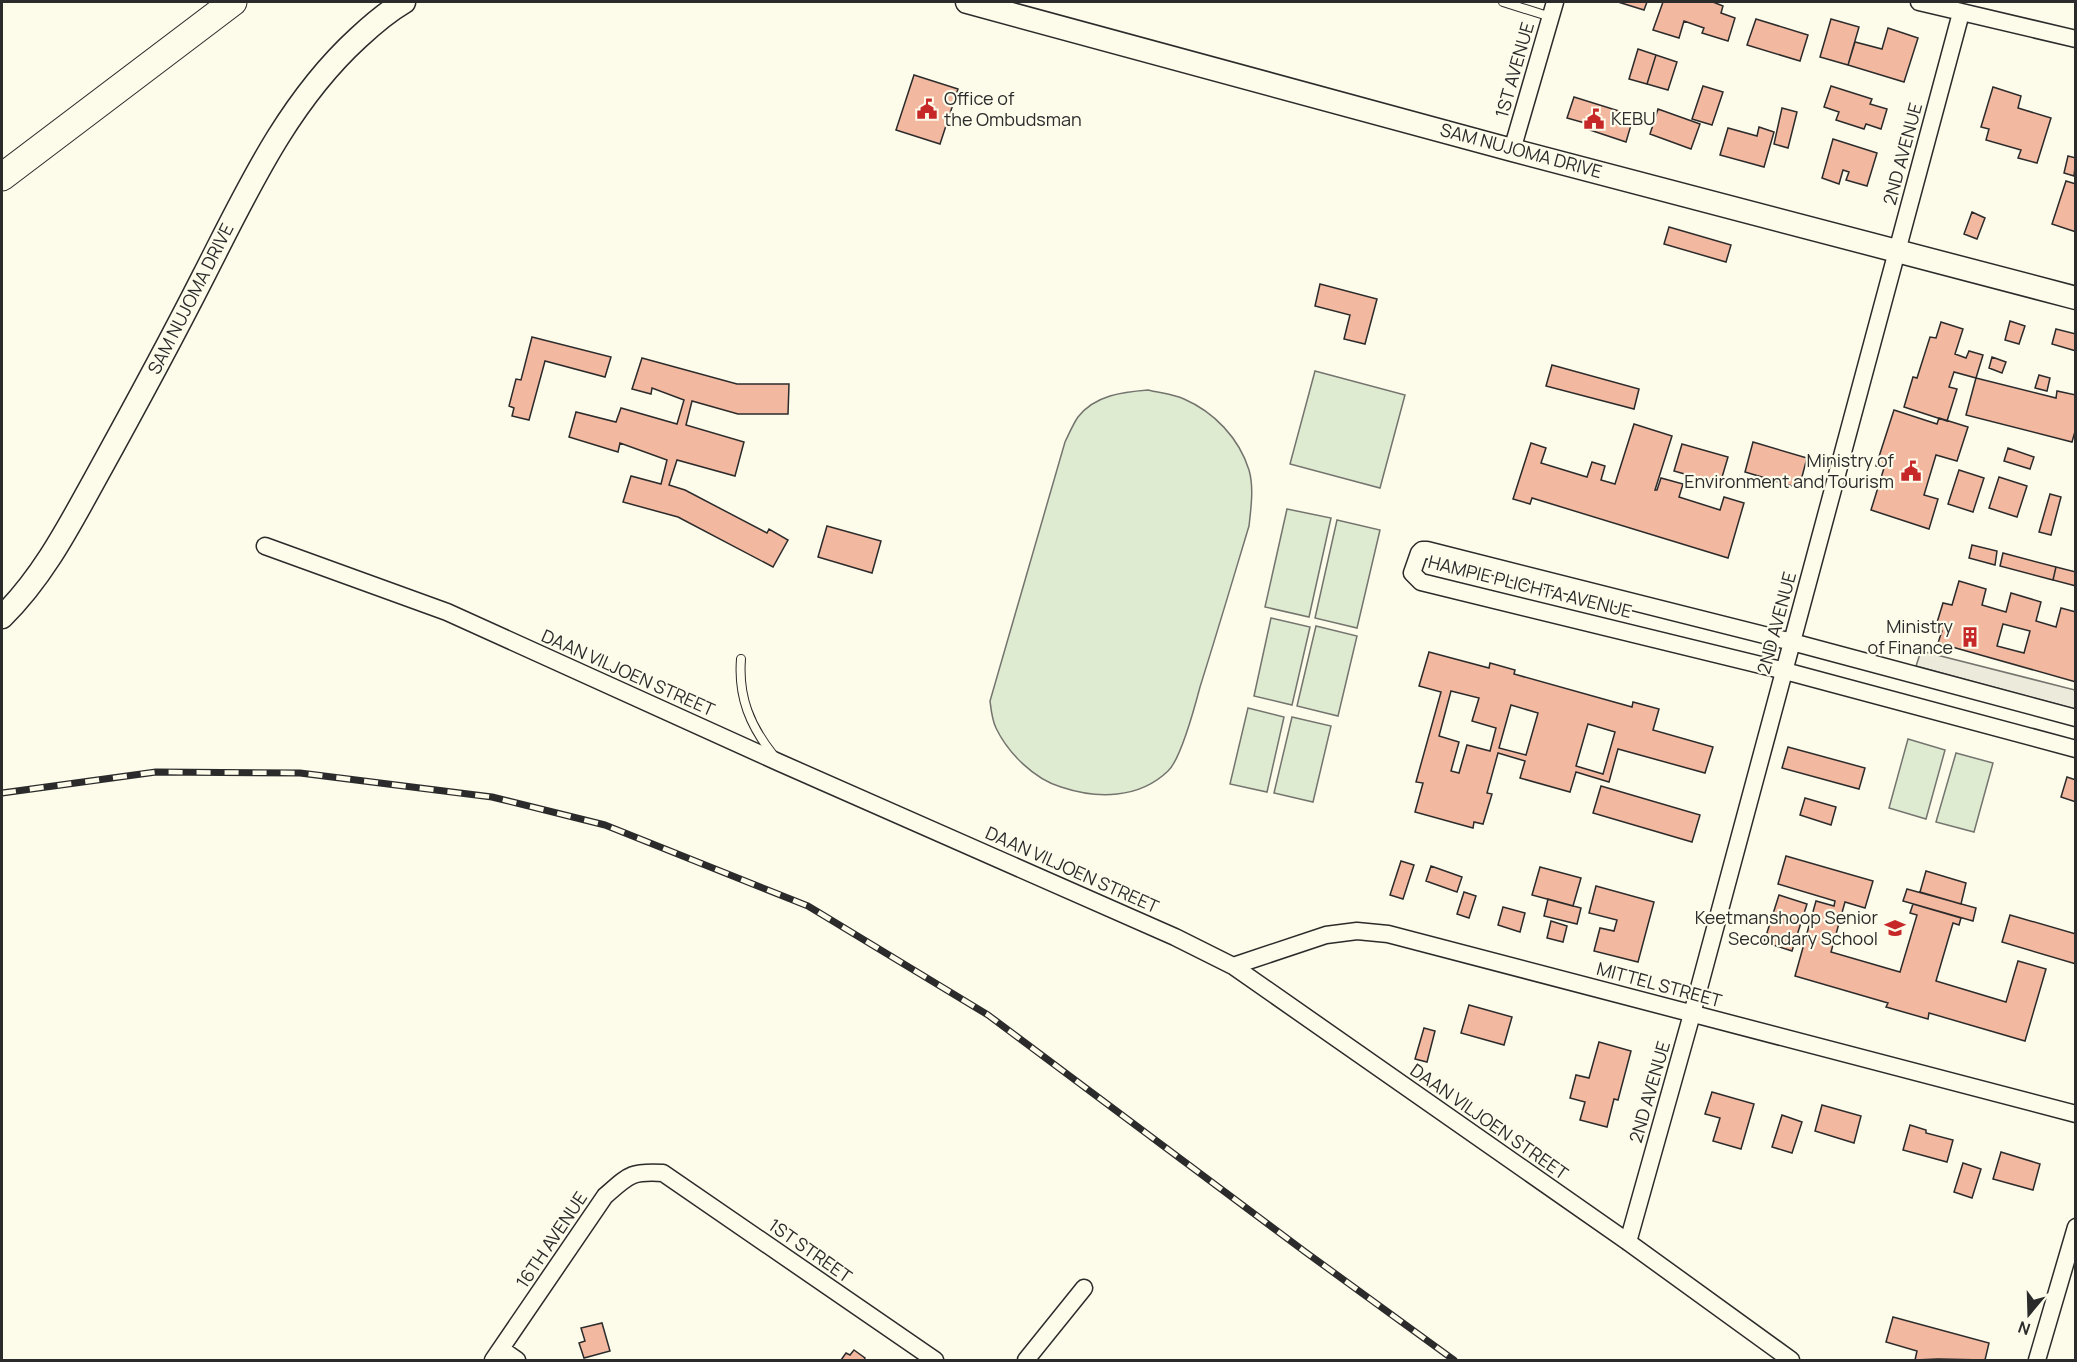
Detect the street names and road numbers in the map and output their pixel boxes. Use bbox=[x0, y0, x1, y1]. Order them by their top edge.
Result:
street label: 1ST AVENUE bbox=[1489, 19, 1539, 120]
street label: 2ND AVENUE bbox=[1877, 100, 1927, 207]
street label: SAM NUJOMA DRIVE bbox=[1438, 117, 1605, 183]
street label: SAM NUJOMA DRIVE bbox=[142, 219, 239, 378]
street label: HAMPIE PLICHTA AVENUE bbox=[1426, 549, 1635, 623]
street label: 2ND AVENUE bbox=[1751, 569, 1801, 676]
street label: DAAN VILJOEN STREET bbox=[538, 623, 719, 721]
street label: DAAN VILJOEN STREET bbox=[982, 820, 1163, 918]
street label: MITTEL STREET bbox=[1594, 956, 1725, 1012]
street label: 2ND AVENUE bbox=[1623, 1038, 1675, 1145]
street label: DAAN VILJOEN STREET bbox=[1406, 1058, 1573, 1185]
street label: 16TH AVENUE bbox=[510, 1187, 592, 1292]
street label: 1ST STREET bbox=[764, 1213, 857, 1288]

